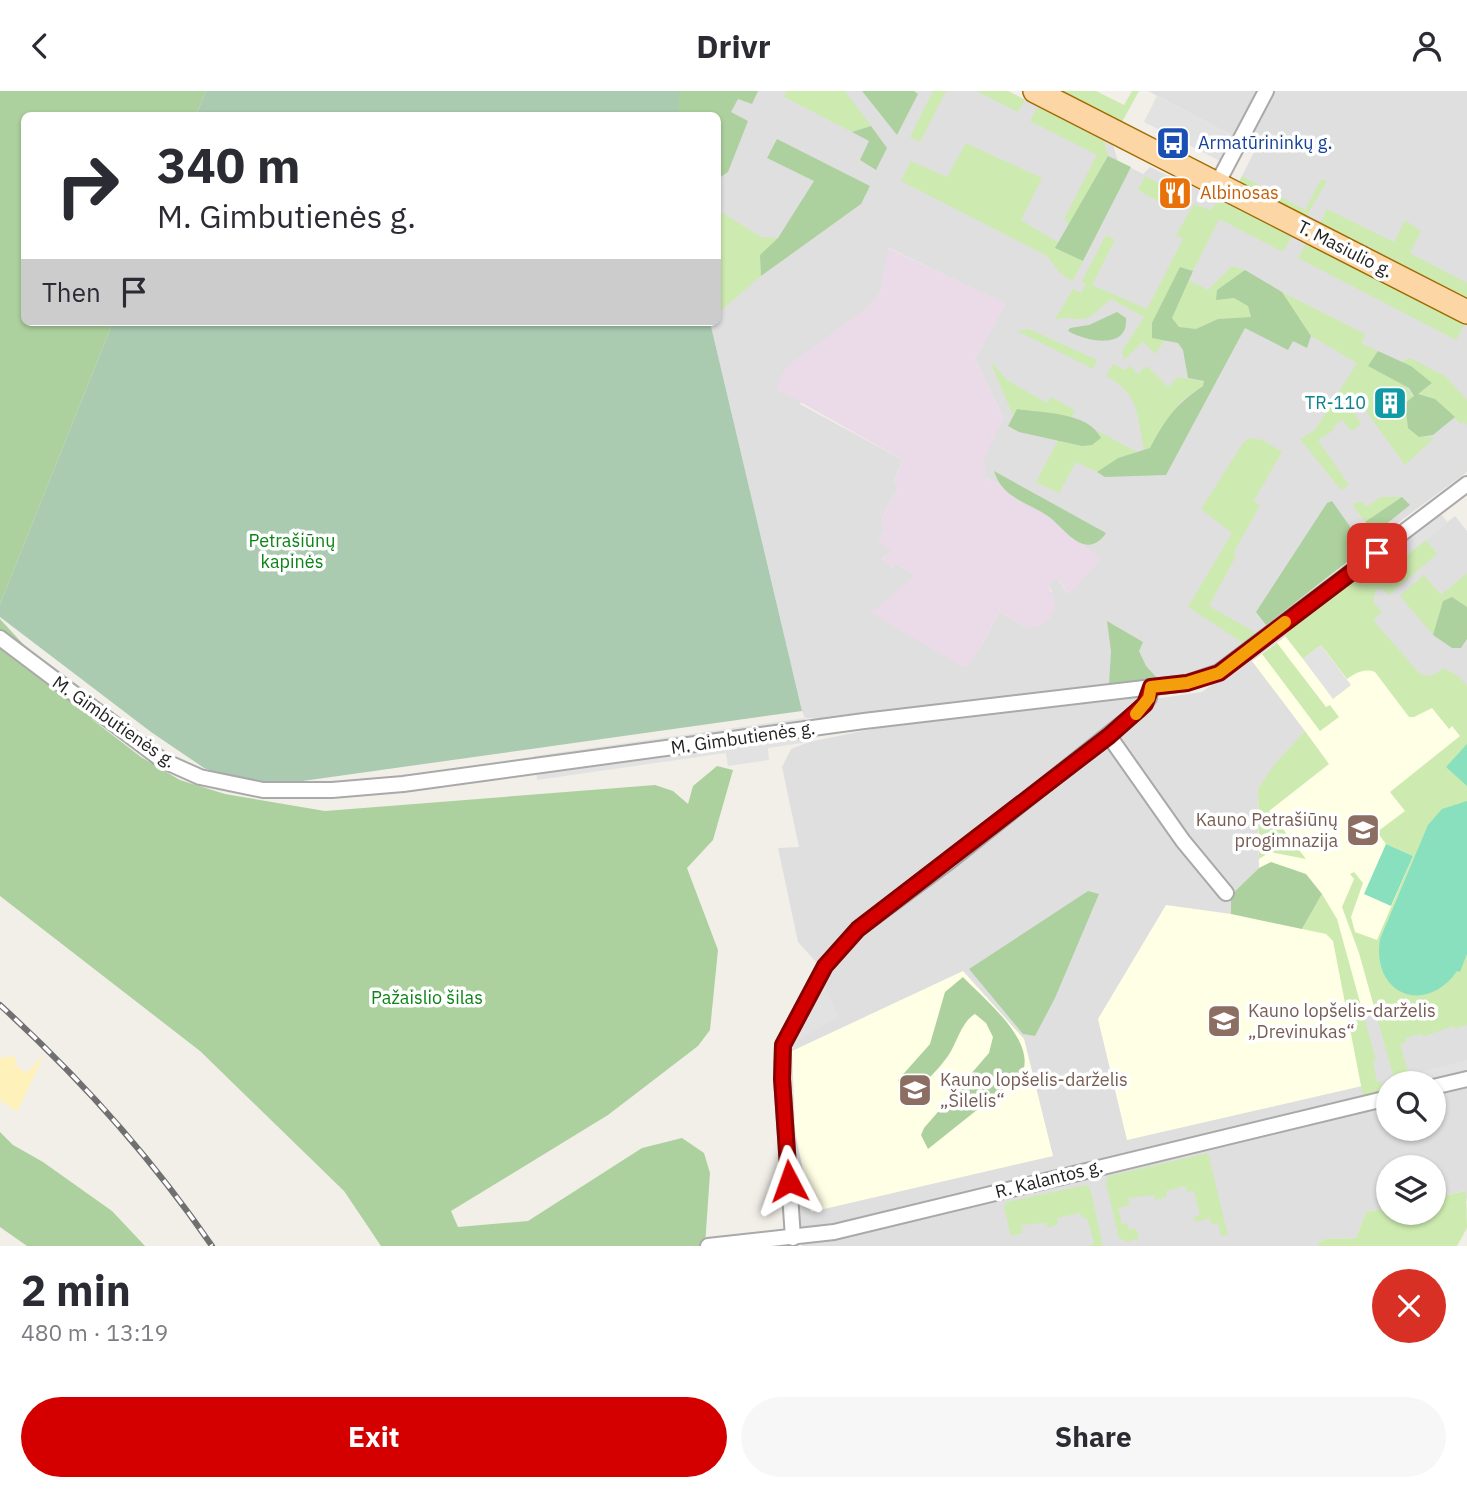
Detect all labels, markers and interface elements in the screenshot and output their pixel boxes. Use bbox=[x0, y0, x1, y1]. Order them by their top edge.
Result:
text: Drivr bbox=[696, 25, 771, 67]
icon: back bbox=[21, 27, 59, 65]
icon: person bbox=[1408, 27, 1446, 65]
bus stop icon: Armatūrininkų g. bbox=[1154, 124, 1192, 162]
place label: Armatūrininkų g. bbox=[1198, 131, 1332, 154]
text: 340 m bbox=[157, 133, 301, 196]
icon: right bbox=[42, 140, 133, 231]
restaurant icon: Albinosas bbox=[1156, 174, 1194, 212]
place label: Albinosas bbox=[1200, 181, 1279, 204]
text: M. Gimbutienės g. bbox=[157, 195, 416, 237]
street label: T. Masiulio g. bbox=[1294, 215, 1397, 282]
icon: arrive bbox=[115, 273, 153, 311]
text: Then bbox=[42, 275, 101, 309]
building icon: TR-110 bbox=[1371, 384, 1409, 422]
place label: TR-110 bbox=[1305, 391, 1366, 414]
pin bbox=[1347, 523, 1407, 583]
park label: Petrašiūnų kapinės bbox=[249, 529, 335, 573]
icon: arrive bbox=[1358, 534, 1396, 572]
street label: M. Gimbutienės g. bbox=[48, 670, 181, 773]
street label: M. Gimbutienės g. bbox=[669, 716, 817, 759]
place label: Kauno Petrašiūnų progimnazija bbox=[1196, 808, 1338, 852]
school or university icon: Kauno Petrašiūnų progimnazija bbox=[1344, 811, 1382, 849]
park label: Pažaislio šilas bbox=[371, 986, 483, 1009]
place label: Kauno lopšelis-darželis „Drevinukas“ bbox=[1248, 999, 1436, 1043]
school or university icon: Kauno lopšelis-darželis „Drevinukas“ bbox=[1205, 1002, 1243, 1040]
place label: Kauno lopšelis-darželis „Šilelis“ bbox=[940, 1068, 1128, 1112]
school or university icon: Kauno lopšelis-darželis „Šilelis“ bbox=[896, 1071, 934, 1109]
map controls bbox=[1376, 1071, 1446, 1225]
button: search bbox=[1376, 1071, 1446, 1141]
position arrow bbox=[752, 1144, 826, 1218]
street label: R. Kalantos g. bbox=[993, 1154, 1105, 1203]
button: layers bbox=[1376, 1155, 1446, 1225]
text: 2 min bbox=[21, 1263, 131, 1318]
button: close bbox=[1372, 1269, 1446, 1343]
text: 480 m · 13:19 bbox=[21, 1317, 168, 1347]
button: Exit bbox=[21, 1397, 727, 1477]
button: Share bbox=[741, 1397, 1446, 1477]

